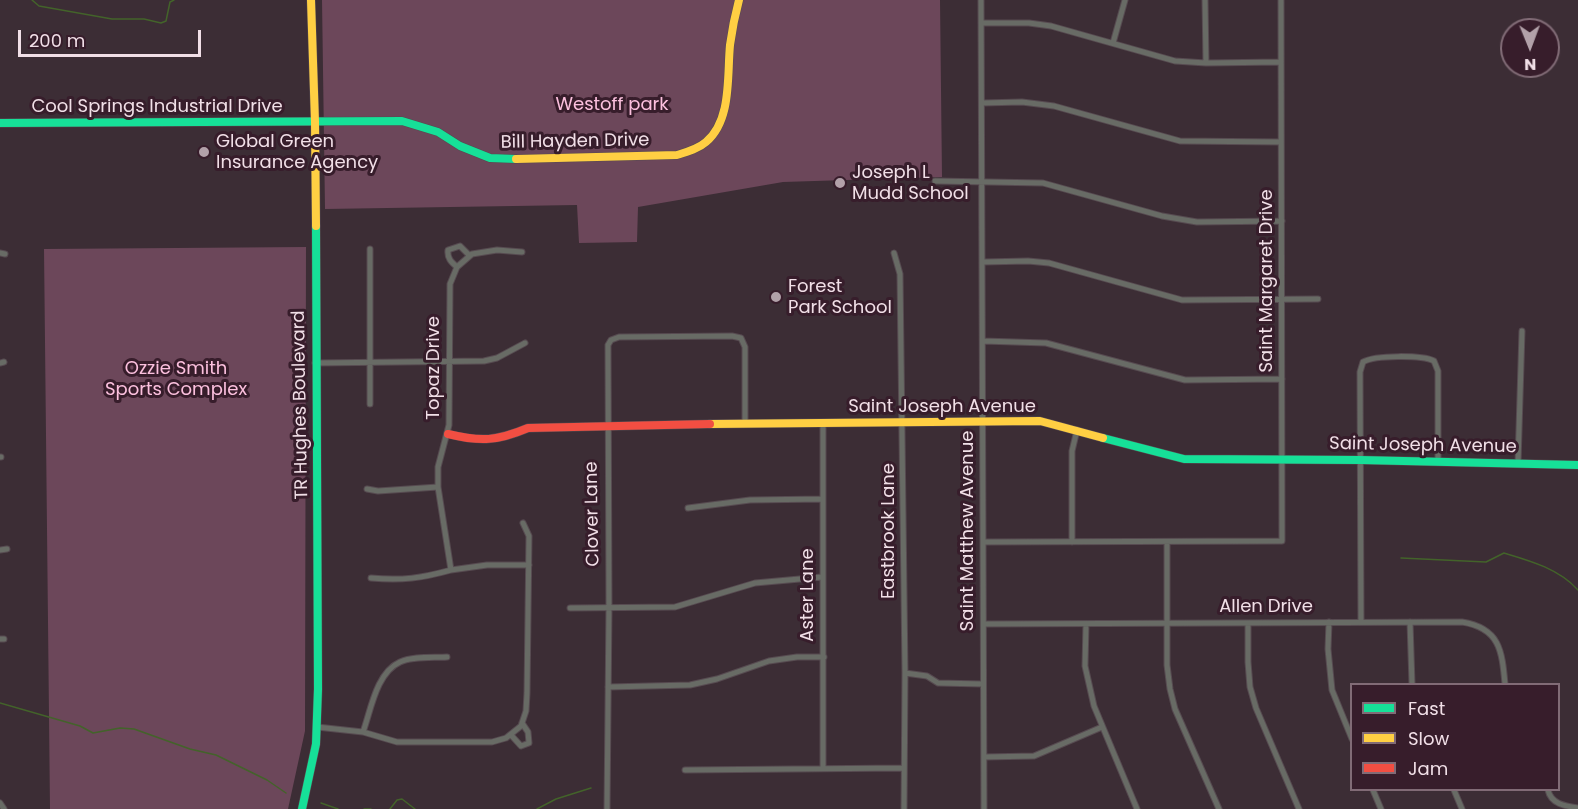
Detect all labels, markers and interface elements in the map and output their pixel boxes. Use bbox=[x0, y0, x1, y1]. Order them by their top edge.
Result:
scale bar bbox=[21, 18, 204, 56]
north arrow bbox=[1500, 18, 1560, 78]
text: 200 m bbox=[29, 28, 85, 53]
text: N bbox=[1524, 53, 1537, 76]
park label: Westoff park bbox=[555, 94, 669, 116]
street label: Cool Springs Industrial Drive bbox=[31, 96, 283, 118]
street label: Bill Hayden Drive bbox=[500, 130, 650, 154]
place label: Global Green Insurance Agency bbox=[216, 131, 378, 174]
marker: Global Green Insurance Agency bbox=[197, 145, 211, 159]
place label: Joseph L Mudd School bbox=[852, 162, 969, 204]
marker: Joseph L Mudd School bbox=[833, 176, 847, 190]
street label: Saint Margaret Drive bbox=[1256, 189, 1278, 373]
place label: Forest Park School bbox=[788, 276, 892, 318]
marker: Forest Park School bbox=[769, 290, 783, 304]
street label: TR Hughes Boulevard bbox=[289, 310, 313, 500]
street label: Topaz Drive bbox=[423, 316, 445, 420]
park label: Ozzie Smith Sports Complex bbox=[105, 358, 247, 400]
street label: Saint Joseph Avenue bbox=[848, 396, 1036, 418]
street label: Saint Matthew Avenue bbox=[957, 431, 979, 631]
street label: Saint Joseph Avenue bbox=[1329, 434, 1517, 458]
street label: Clover Lane bbox=[581, 461, 605, 567]
street label: Eastbrook Lane bbox=[878, 463, 900, 599]
street label: Aster Lane bbox=[797, 548, 819, 642]
street label: Allen Drive bbox=[1219, 596, 1313, 618]
legend bbox=[1350, 683, 1560, 791]
text: Fast bbox=[1408, 696, 1445, 721]
text: Slow bbox=[1408, 726, 1449, 751]
text: Jam bbox=[1408, 756, 1448, 781]

